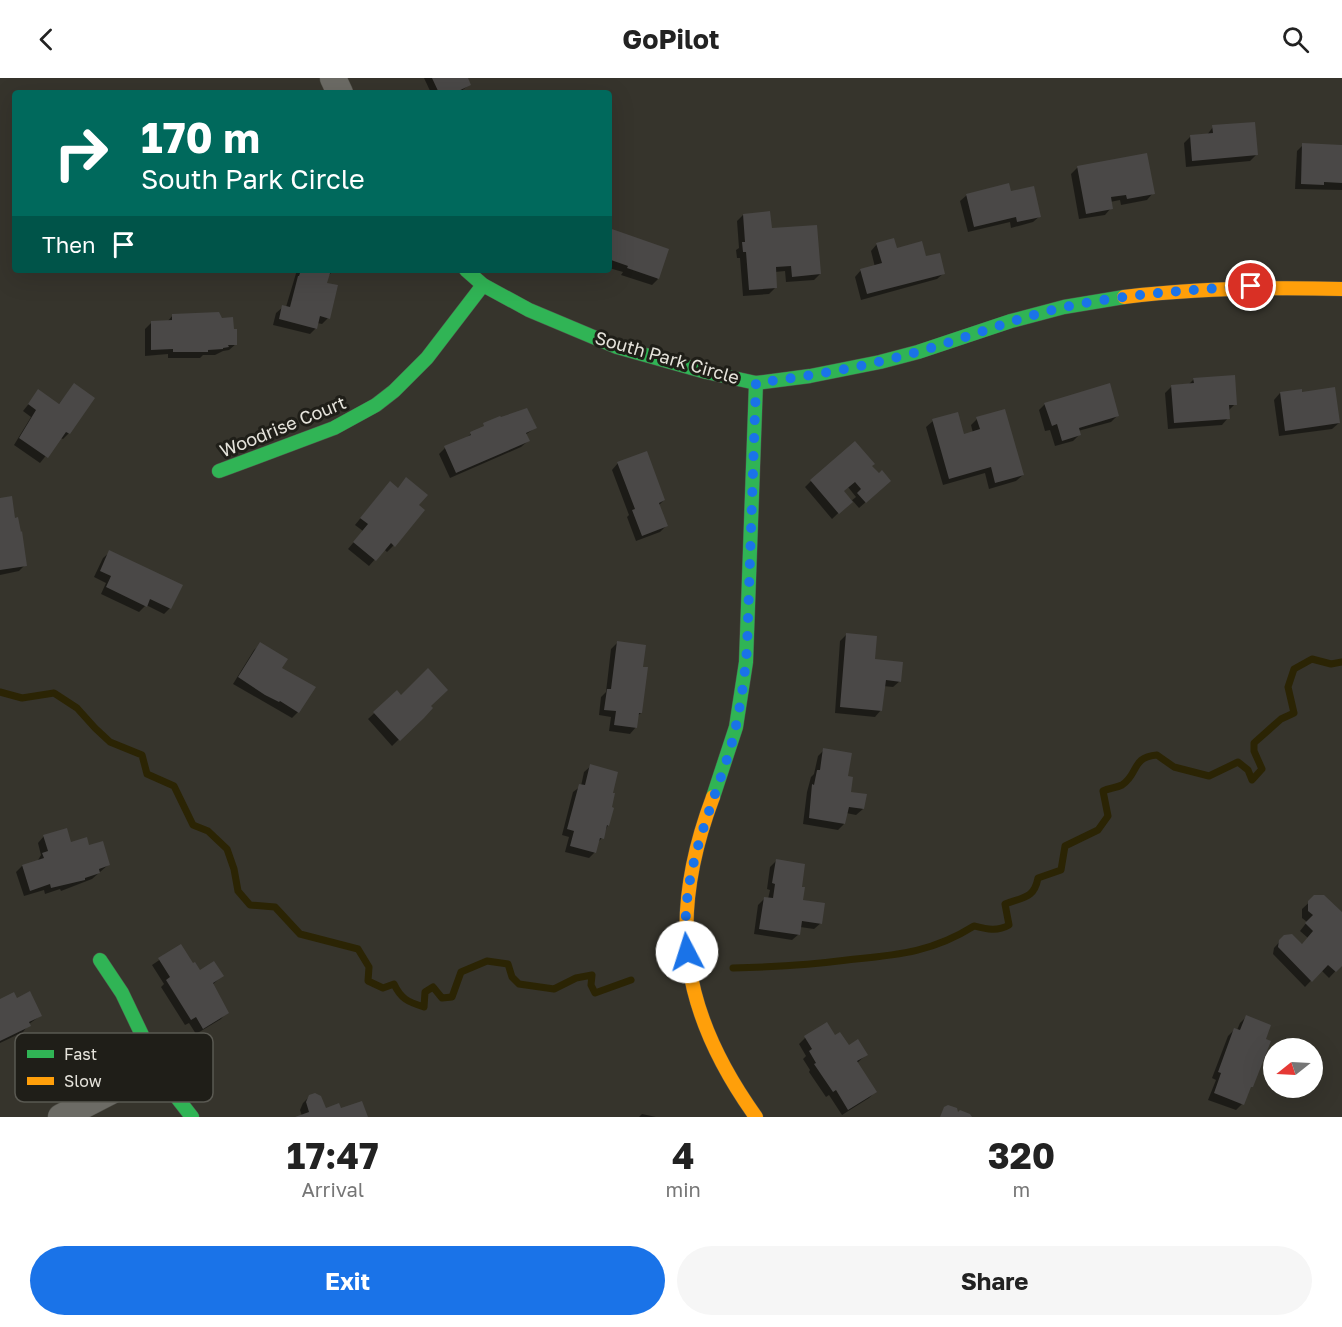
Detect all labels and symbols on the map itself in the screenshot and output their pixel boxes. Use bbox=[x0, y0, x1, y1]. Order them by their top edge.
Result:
pin bbox=[1225, 260, 1276, 311]
street label: South Park Circle bbox=[593, 326, 742, 388]
street label: Woodrise Court bbox=[216, 391, 349, 461]
position arrow bbox=[655, 920, 719, 984]
legend bbox=[15, 1033, 213, 1102]
north arrow bbox=[1263, 1038, 1323, 1098]
text: Fast bbox=[64, 1044, 97, 1064]
text: Slow bbox=[64, 1071, 102, 1091]

